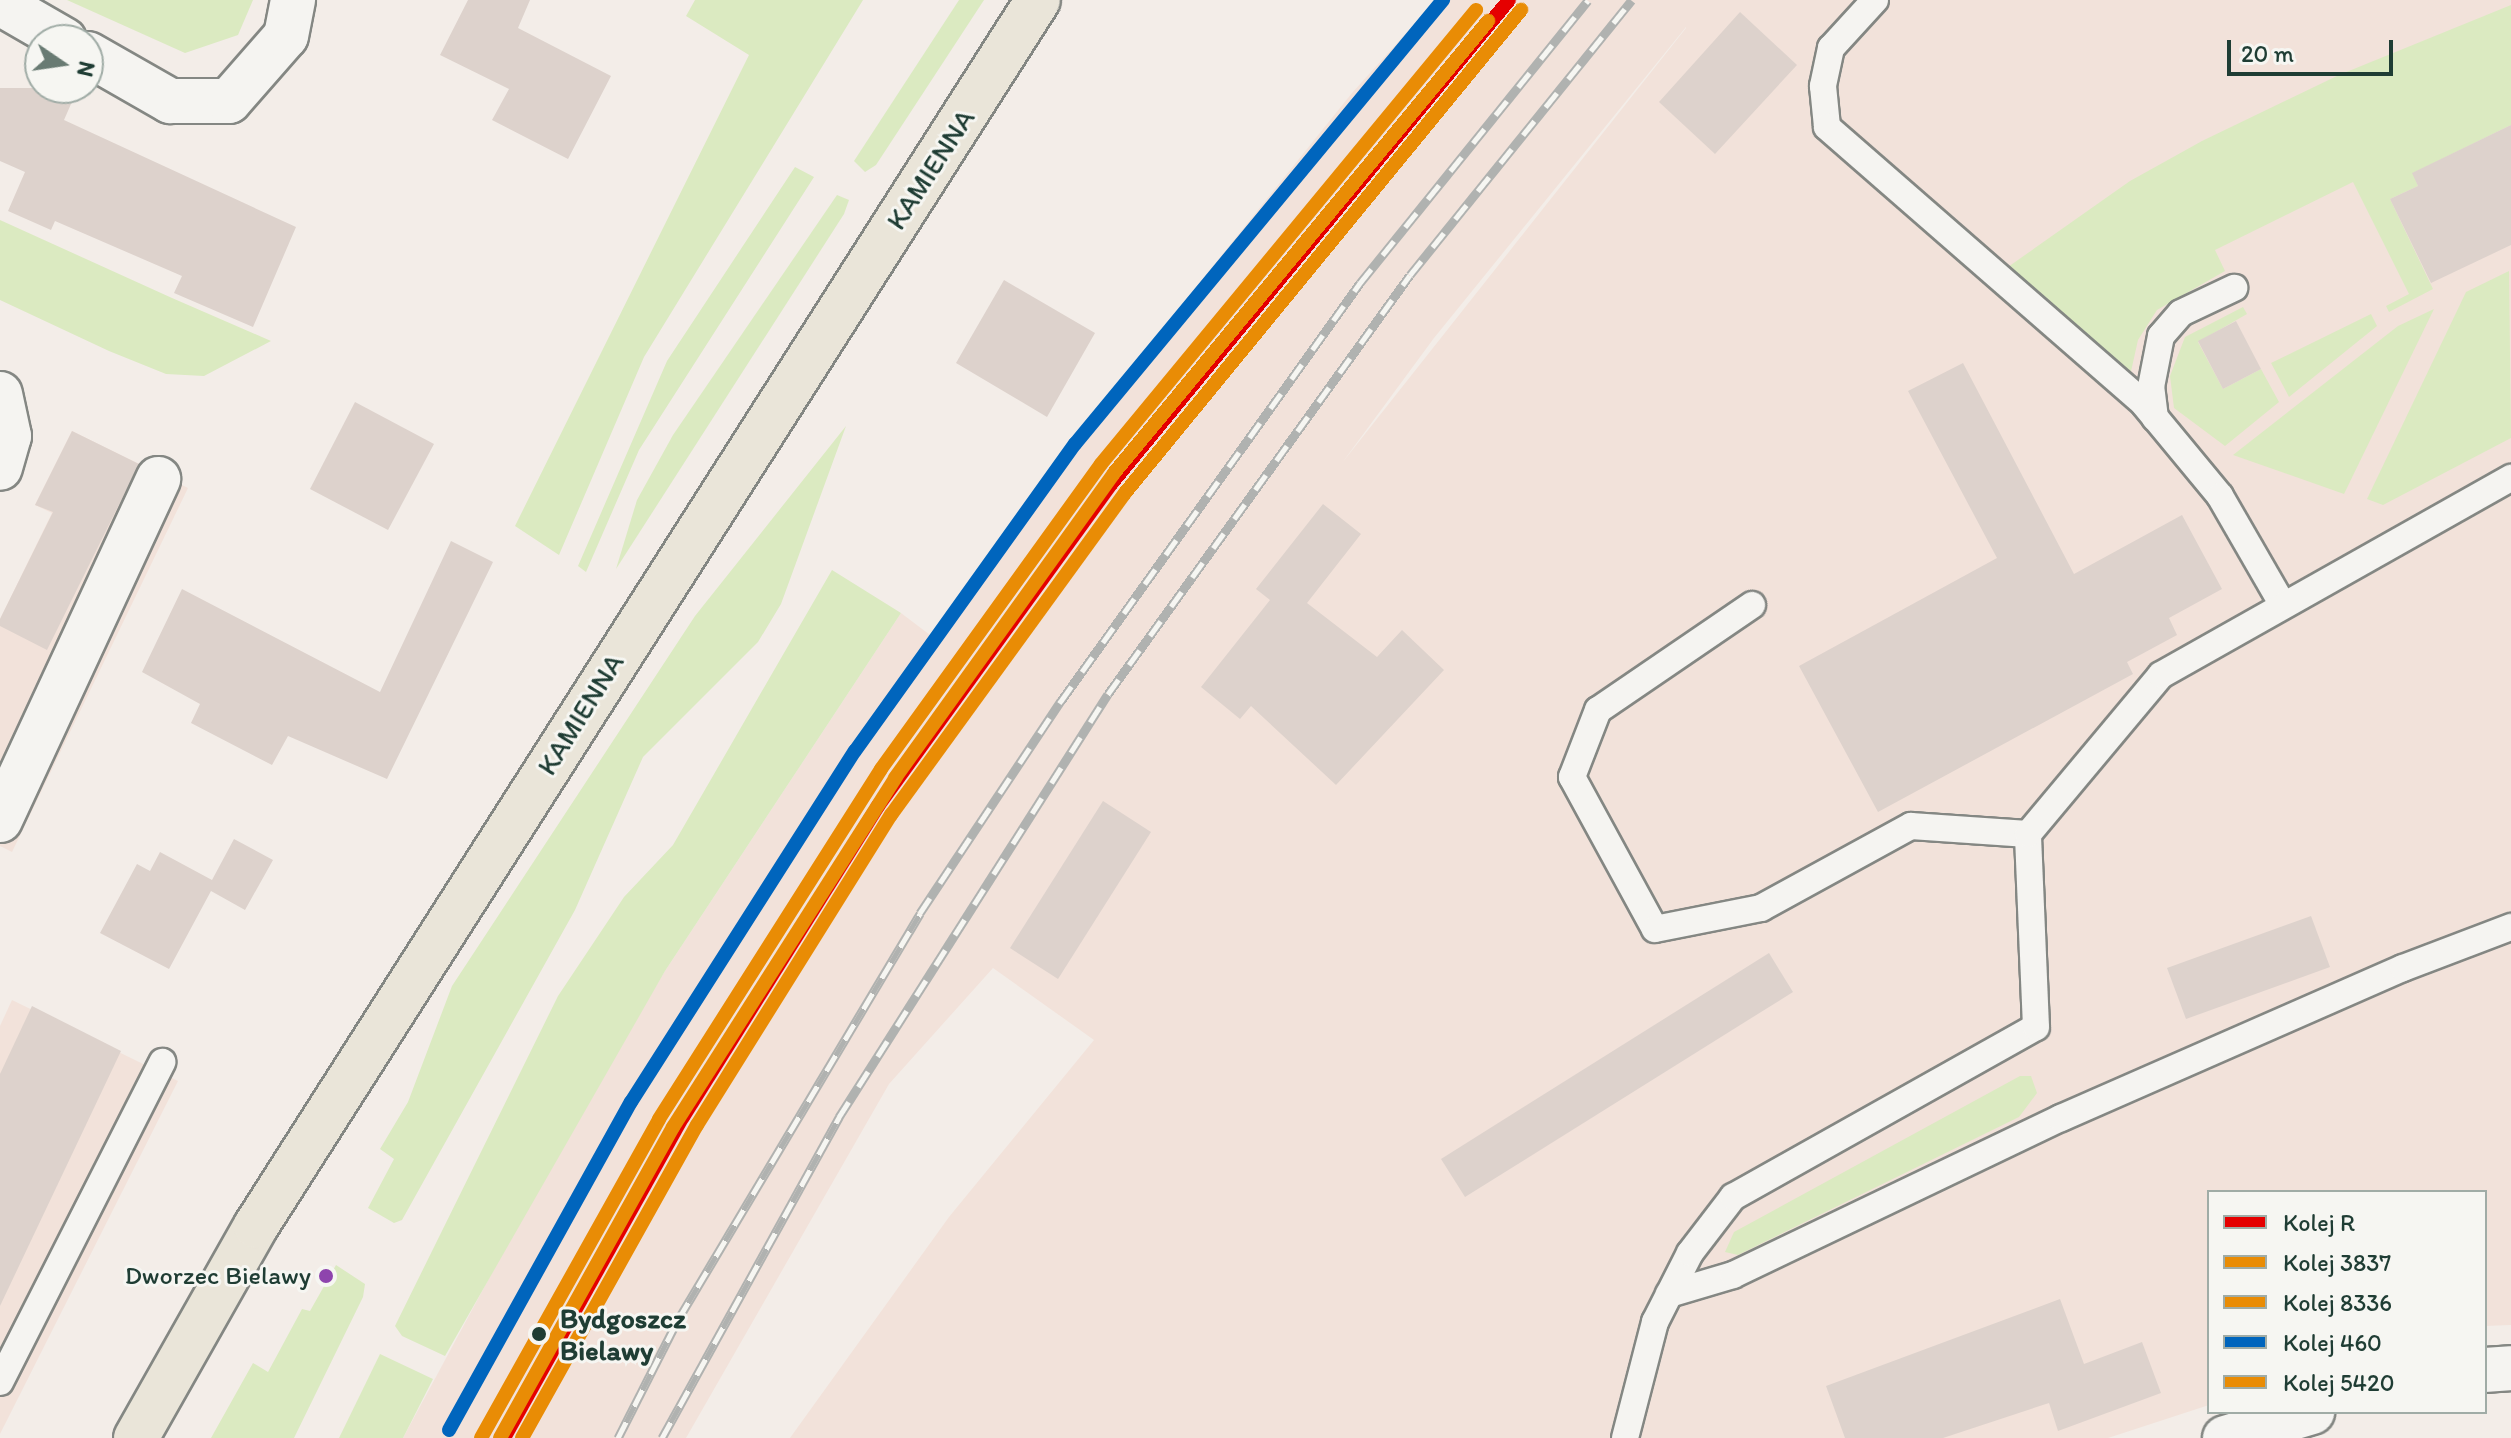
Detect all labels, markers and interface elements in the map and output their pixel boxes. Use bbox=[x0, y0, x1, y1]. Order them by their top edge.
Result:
north arrow bbox=[24, 24, 104, 104]
scale bar bbox=[2231, 24, 2397, 74]
text: 20 m bbox=[2241, 39, 2294, 68]
text: N bbox=[71, 59, 101, 79]
street label: KAMIENNA bbox=[879, 102, 981, 236]
street label: KAMIENNA bbox=[529, 647, 631, 781]
legend bbox=[2207, 1190, 2487, 1414]
text: Kolej R bbox=[2283, 1208, 2355, 1237]
text: Kolej 3837 bbox=[2283, 1248, 2391, 1277]
place label: Dworzec Bielawy bbox=[124, 1260, 311, 1292]
marker: Dworzec Bielawy bbox=[318, 1268, 334, 1284]
text: Kolej 8336 bbox=[2283, 1288, 2392, 1317]
place label: Bydgoszcz Bielawy bbox=[560, 1301, 686, 1367]
marker: Bydgoszcz Bielawy bbox=[525, 1320, 553, 1348]
text: Kolej 460 bbox=[2283, 1328, 2382, 1357]
text: Kolej 5420 bbox=[2283, 1368, 2394, 1397]

